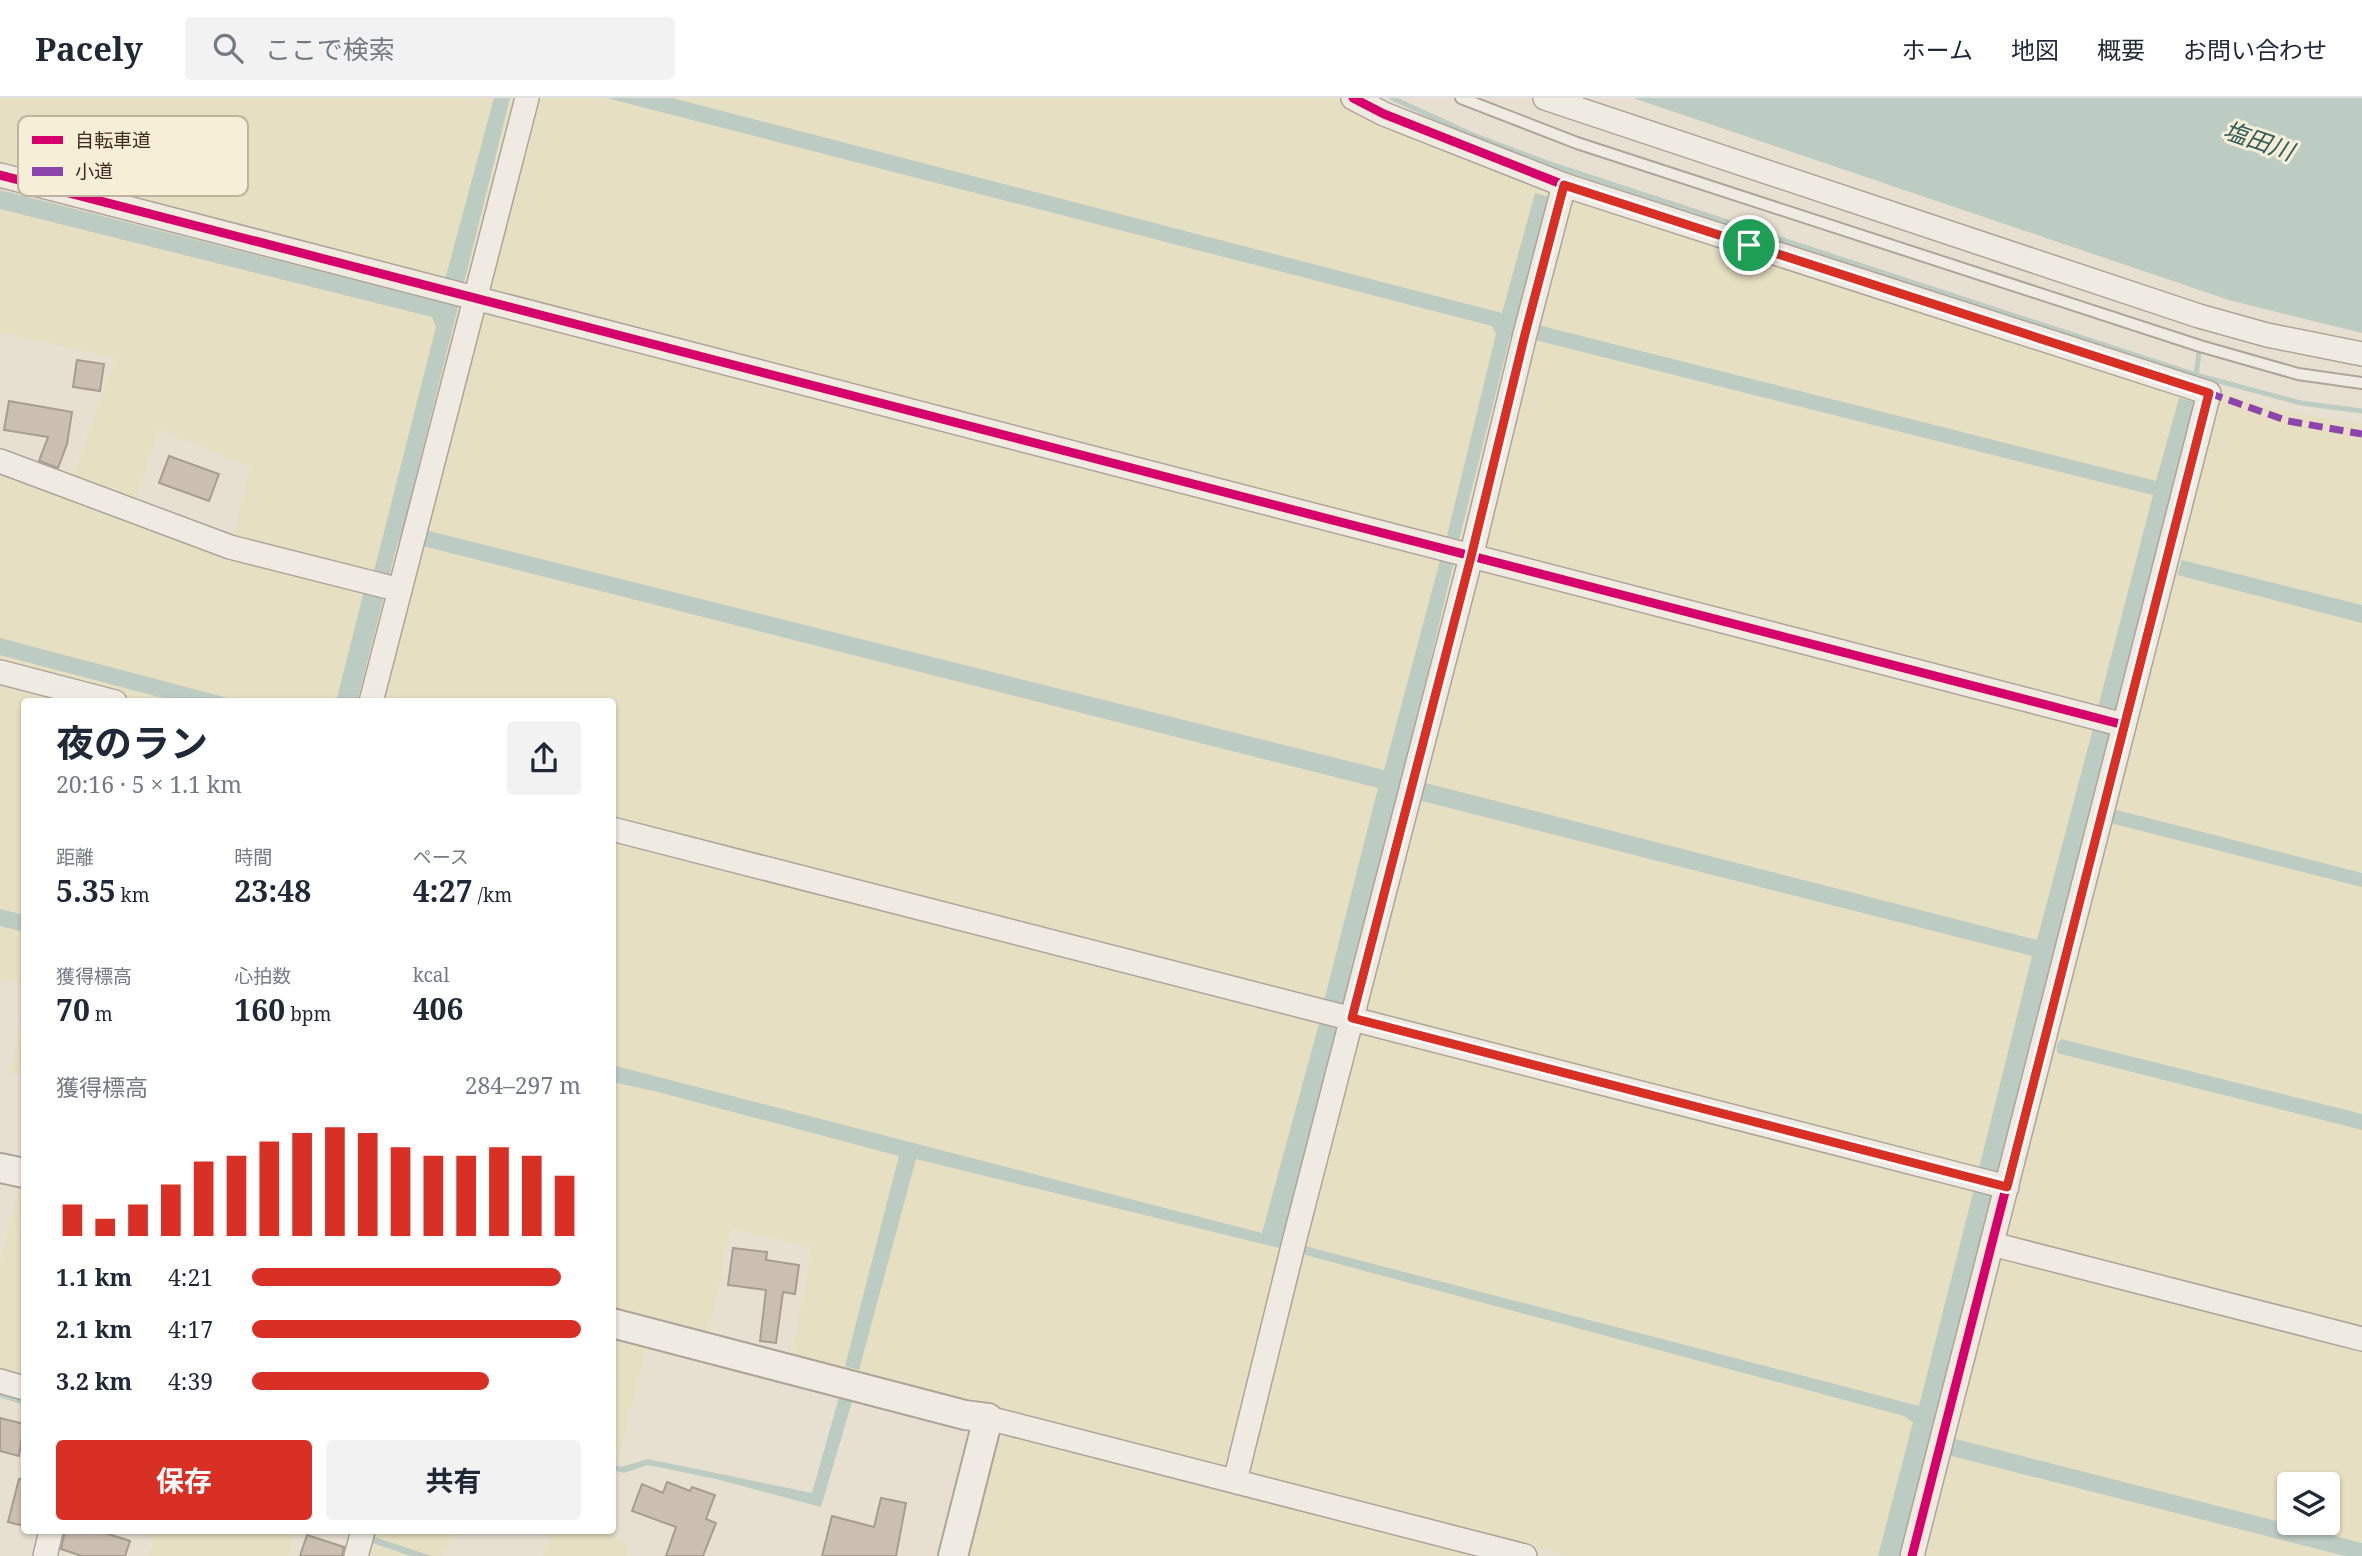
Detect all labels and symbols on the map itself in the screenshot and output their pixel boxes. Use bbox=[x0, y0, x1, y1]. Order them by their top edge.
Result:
water label: 塩田川 bbox=[2220, 113, 2301, 168]
legend bbox=[18, 116, 248, 196]
text: 自転車道 bbox=[75, 127, 151, 153]
text: 小道 bbox=[75, 158, 113, 184]
pin bbox=[1719, 215, 1779, 275]

